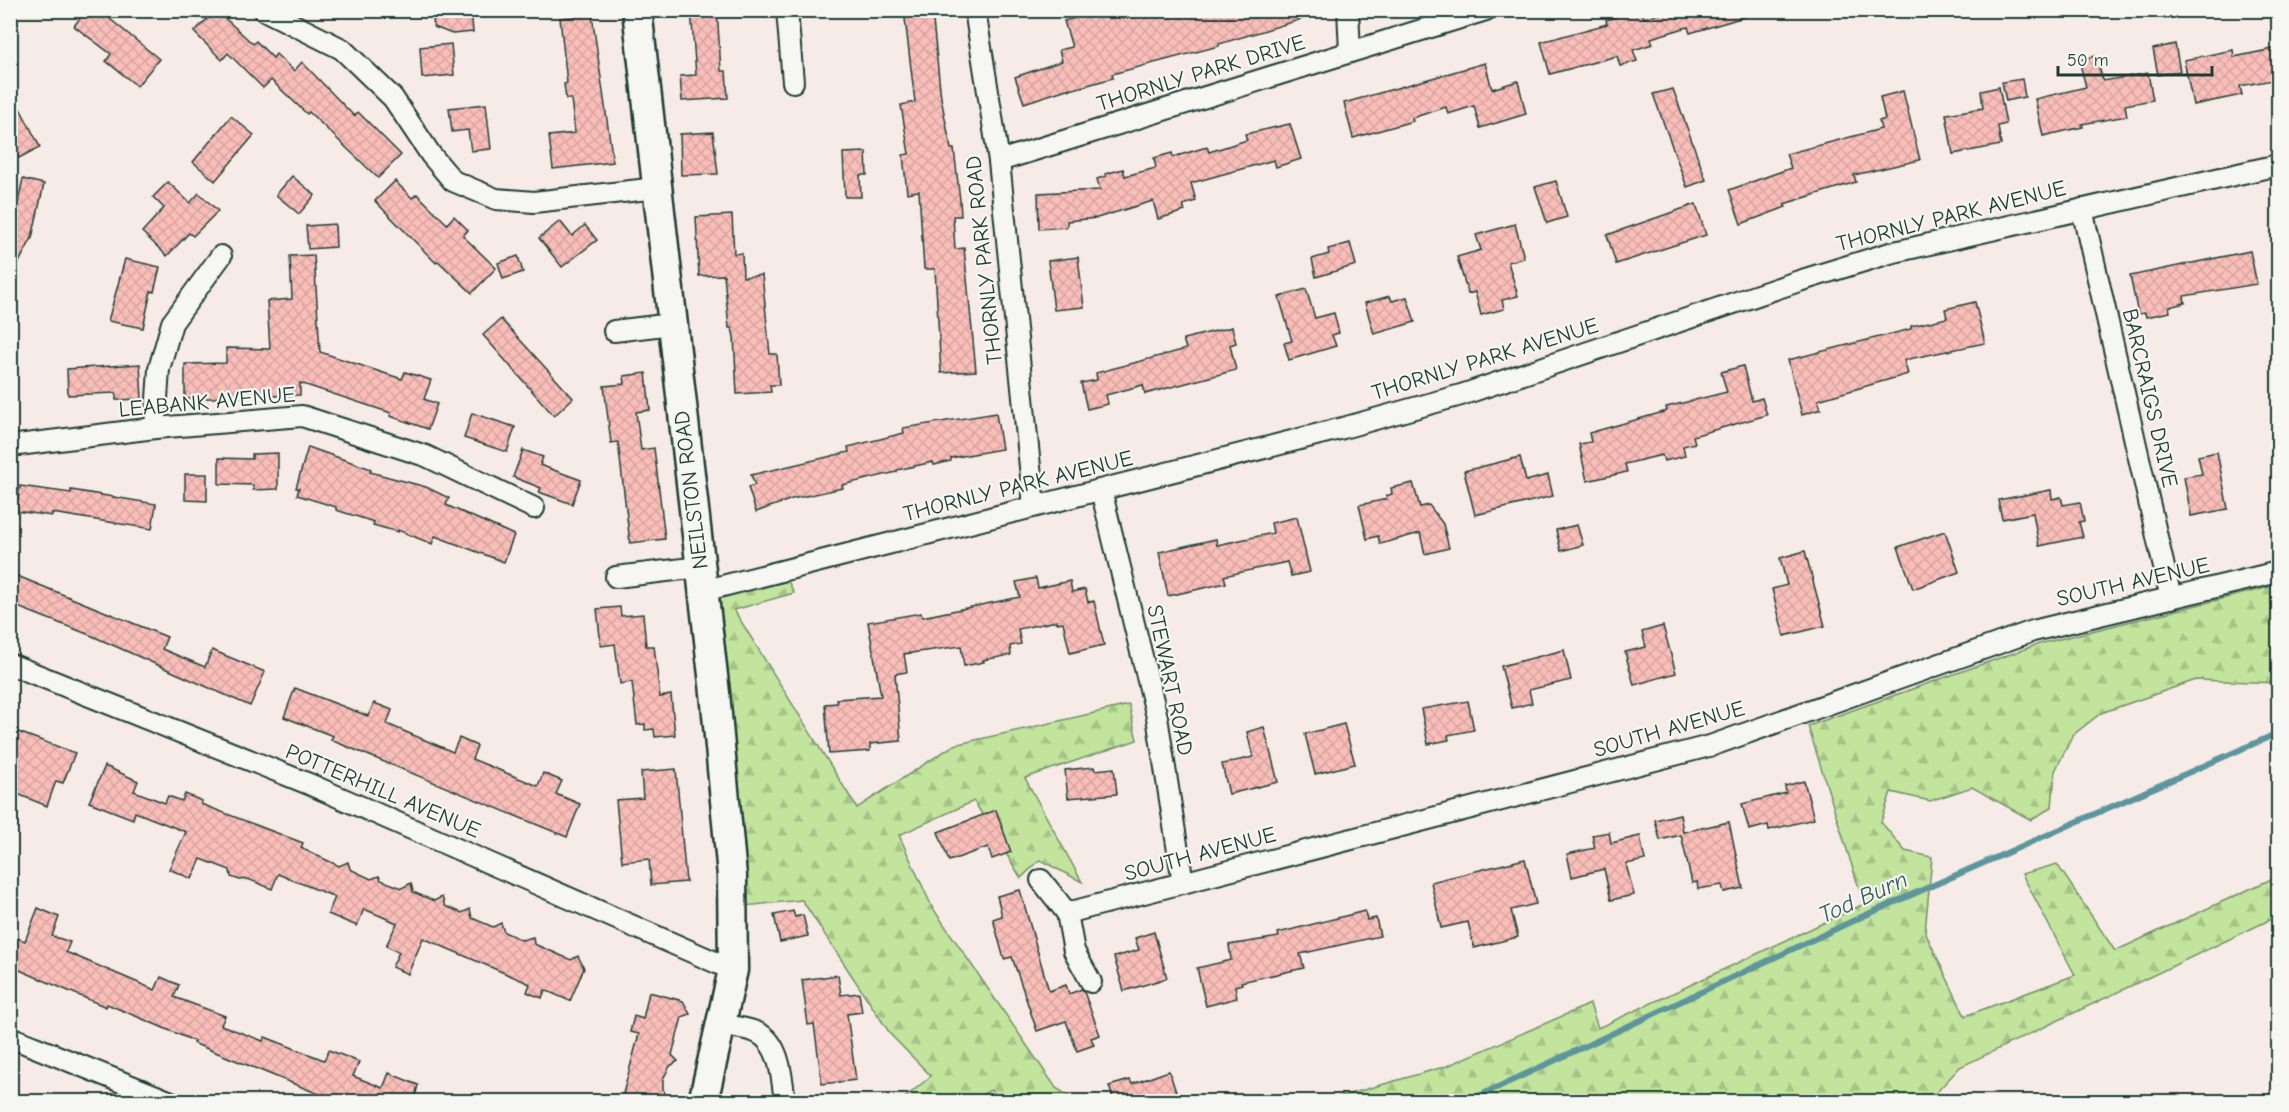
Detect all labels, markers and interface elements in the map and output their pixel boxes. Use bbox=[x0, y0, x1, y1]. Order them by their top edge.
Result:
street label: THORNLY PARK DRIVE bbox=[1094, 29, 1308, 117]
scale bar bbox=[2058, 39, 2212, 77]
text: 50 m bbox=[2067, 50, 2109, 71]
street label: THORNLY PARK ROAD bbox=[960, 154, 1008, 366]
street label: THORNLY PARK AVENUE bbox=[1834, 175, 2068, 257]
street label: BARCRAIGS DRIVE bbox=[2117, 306, 2183, 490]
street label: THORNLY PARK AVENUE bbox=[1369, 312, 1601, 406]
street label: LEABANK AVENUE bbox=[117, 381, 297, 423]
street label: NEILSTON ROAD bbox=[668, 409, 714, 571]
street label: THORNLY PARK AVENUE bbox=[901, 445, 1135, 527]
street label: SOUTH AVENUE bbox=[2054, 552, 2212, 612]
street label: STEWART ROAD bbox=[1141, 602, 1199, 758]
street label: SOUTH AVENUE bbox=[1590, 695, 1748, 763]
street label: POTTERHILL AVENUE bbox=[282, 738, 484, 844]
street label: SOUTH AVENUE bbox=[1121, 821, 1279, 887]
water label: Tod Burn bbox=[1814, 865, 1912, 929]

